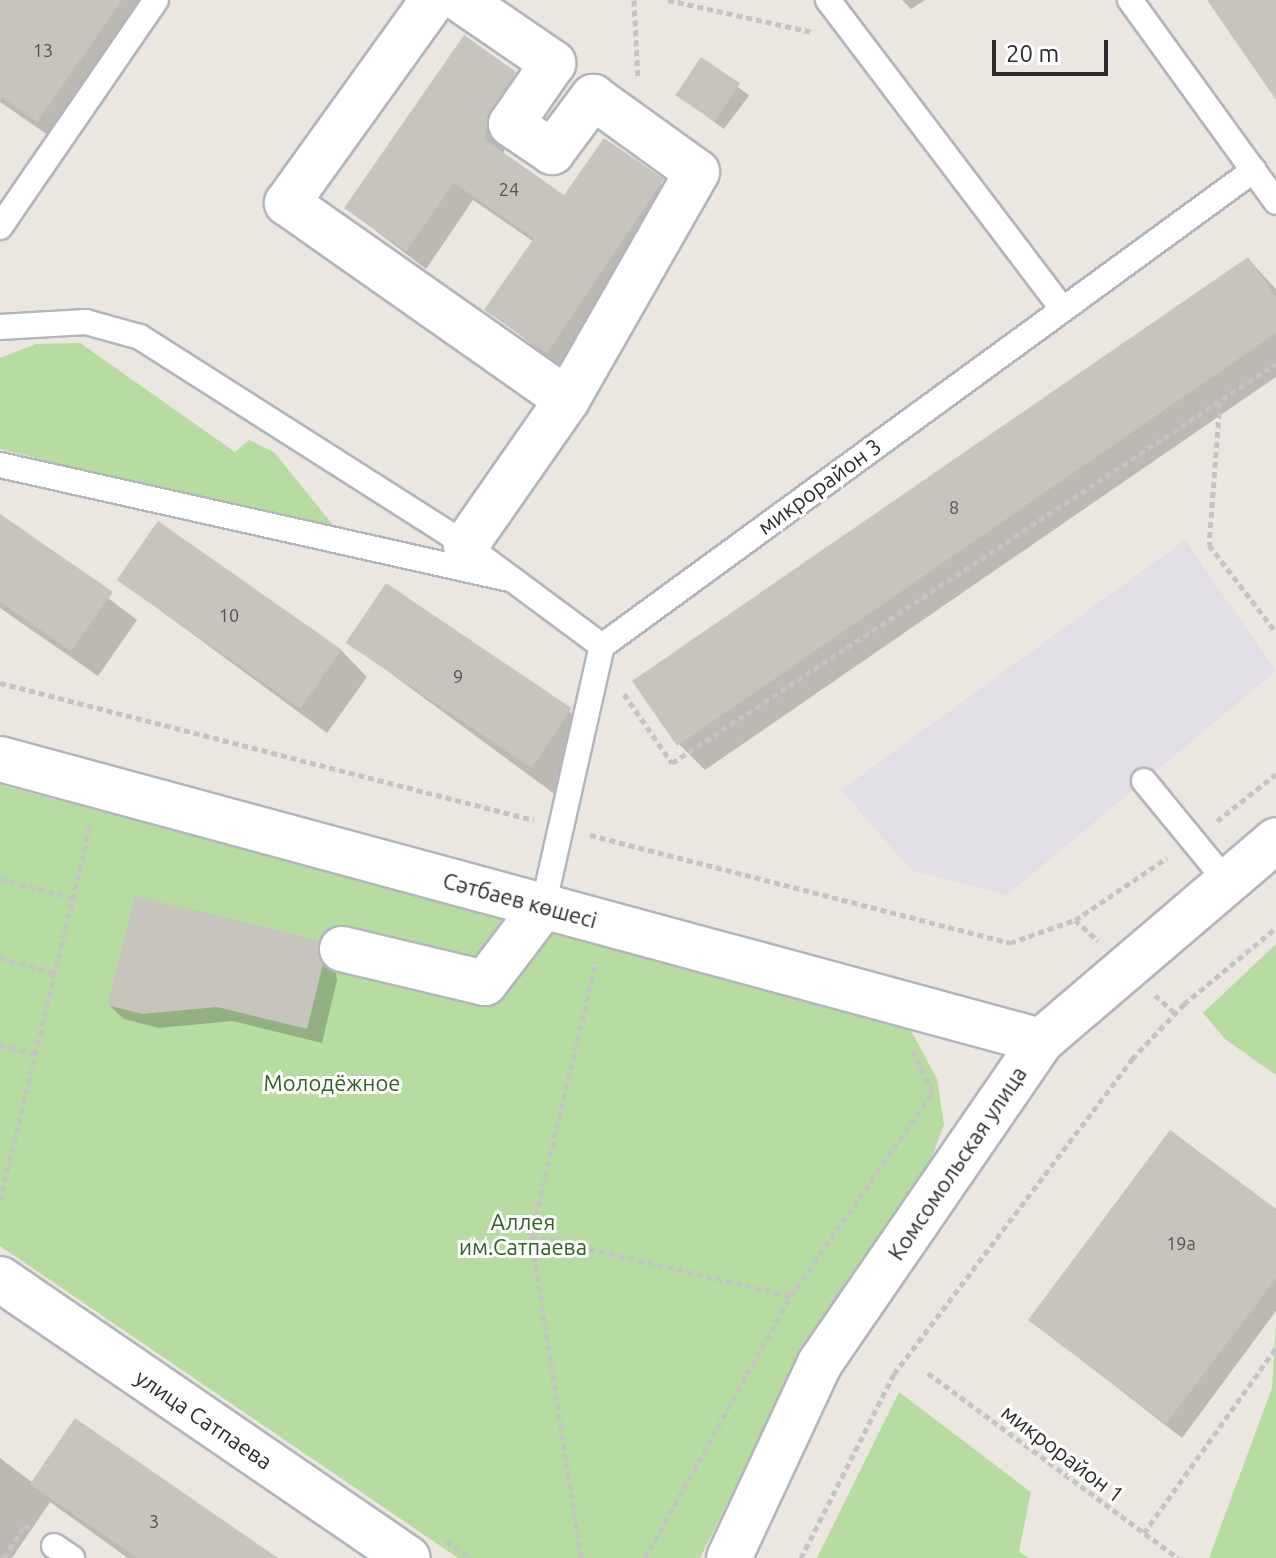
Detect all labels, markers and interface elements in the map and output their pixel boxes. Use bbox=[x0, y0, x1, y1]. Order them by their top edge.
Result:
scale bar bbox=[996, 24, 1112, 74]
house number: 13 bbox=[33, 39, 53, 61]
text: 20 m bbox=[1006, 40, 1059, 67]
house number: 24 bbox=[499, 178, 519, 200]
street label: микрорайон 3 bbox=[752, 432, 886, 540]
house number: 8 bbox=[949, 496, 959, 518]
house number: 10 bbox=[219, 604, 239, 626]
house number: 9 bbox=[453, 665, 463, 687]
street label: Сәтбаев көшесі bbox=[440, 867, 600, 933]
street label: Комсомольская улица bbox=[882, 1061, 1032, 1265]
park label: Молодёжное bbox=[264, 1070, 400, 1096]
park label: Аллея им.Сатпаева bbox=[459, 1208, 587, 1260]
house number: 19а bbox=[1166, 1232, 1196, 1254]
street label: улица Сатпаева bbox=[131, 1363, 277, 1475]
street label: микрорайон 1 bbox=[997, 1398, 1129, 1508]
house number: 3 bbox=[149, 1510, 159, 1532]

